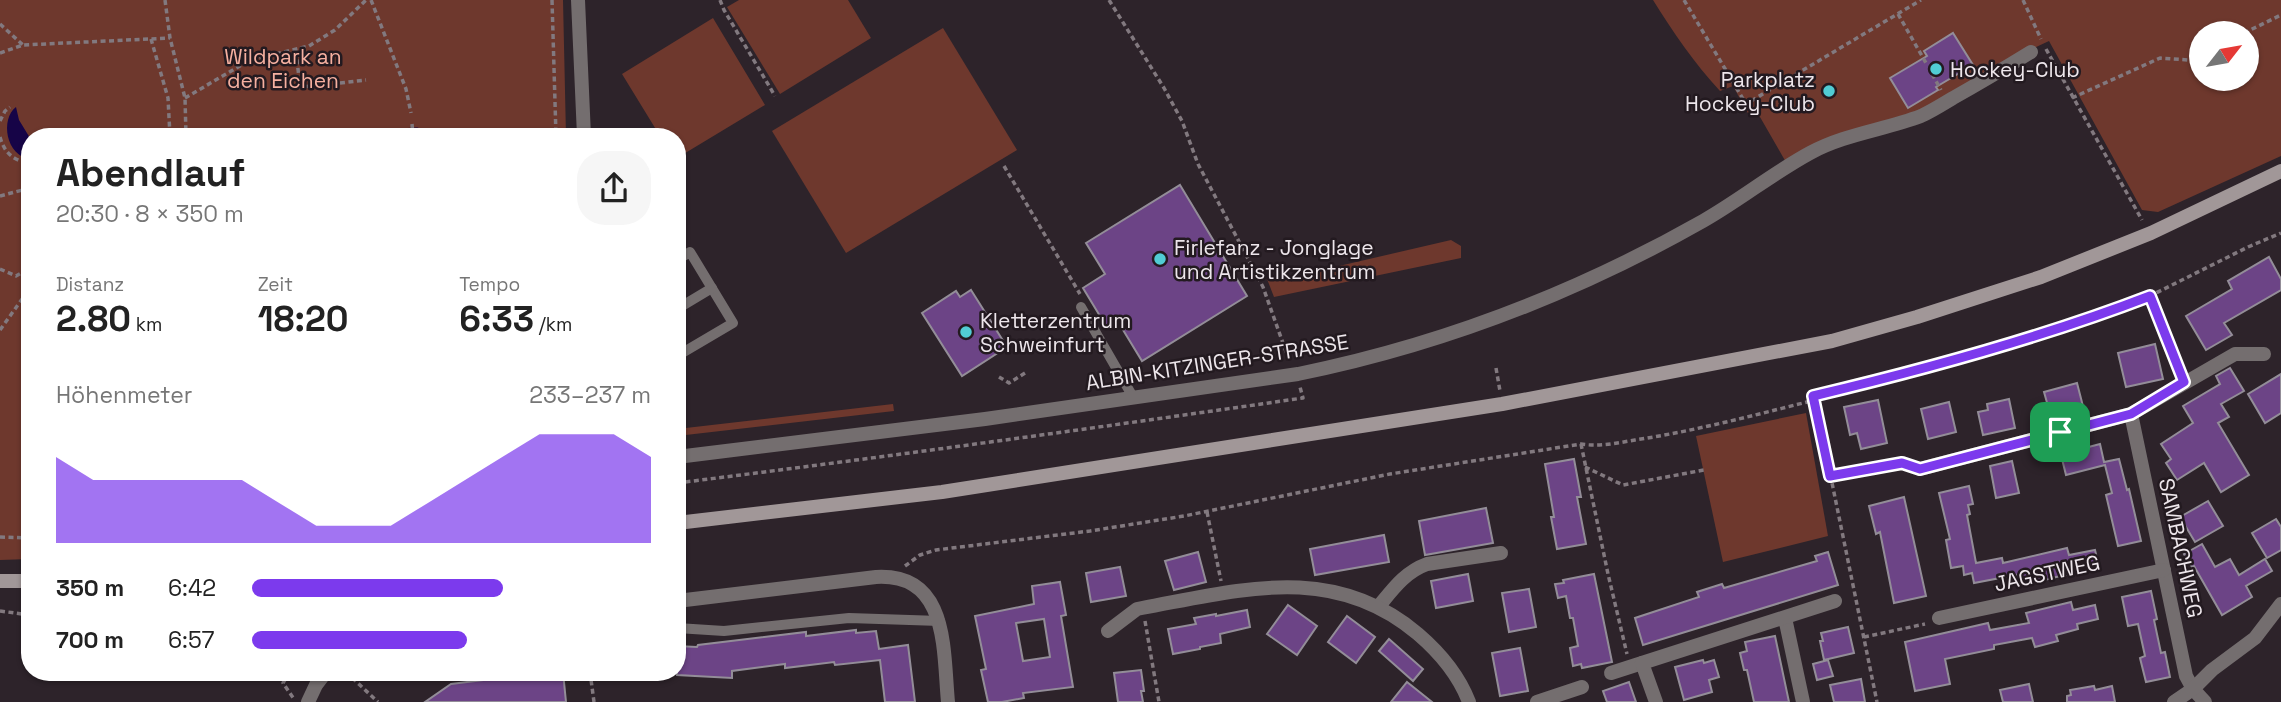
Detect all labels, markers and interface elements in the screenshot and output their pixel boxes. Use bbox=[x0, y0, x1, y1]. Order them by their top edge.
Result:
north arrow bbox=[2189, 21, 2259, 91]
map controls bbox=[2189, 21, 2259, 91]
park label: Wildpark an den Eichen bbox=[224, 43, 342, 94]
place label: Hockey-Club bbox=[1950, 56, 2080, 83]
marker: Hockey-Club bbox=[1928, 61, 1944, 77]
place label: Parkplatz Hockey-Club bbox=[1685, 66, 1815, 117]
marker: Parkplatz Hockey-Club bbox=[1821, 83, 1837, 99]
text: Abendlauf bbox=[56, 149, 245, 197]
button: share bbox=[577, 151, 651, 225]
text: 20:30 · 8 × 350 m bbox=[56, 199, 244, 229]
place label: Firlefanz - Jonglage und Artistikzentrum bbox=[1174, 234, 1375, 285]
marker: Firlefanz - Jonglage und Artistikzentrum bbox=[1152, 251, 1168, 267]
text: Distanz bbox=[56, 272, 124, 297]
text: Zeit bbox=[258, 272, 293, 297]
text: Tempo bbox=[459, 272, 520, 297]
text: 2.80 bbox=[56, 297, 131, 341]
text: 18:20 bbox=[258, 297, 348, 341]
text: 6:33 bbox=[459, 297, 534, 341]
place label: Kletterzentrum Schweinfurt bbox=[980, 307, 1131, 358]
text: km bbox=[131, 312, 162, 337]
text: /km bbox=[534, 312, 572, 337]
marker: Kletterzentrum Schweinfurt bbox=[958, 324, 974, 340]
street label: ALBIN-KITZINGER-STRASSE bbox=[1084, 328, 1350, 396]
text: Höhenmeter bbox=[56, 380, 193, 410]
text: 233–237 m bbox=[529, 380, 651, 410]
pin bbox=[2030, 402, 2090, 462]
icon: arrive bbox=[2041, 413, 2079, 451]
street label: SAMBACHWEG bbox=[2153, 476, 2209, 620]
street label: JAGSTWEG bbox=[1992, 549, 2102, 597]
text: 350 m bbox=[56, 573, 124, 603]
text: 6:42 bbox=[168, 573, 216, 603]
text: 700 m bbox=[56, 625, 124, 655]
text: 6:57 bbox=[168, 625, 214, 655]

